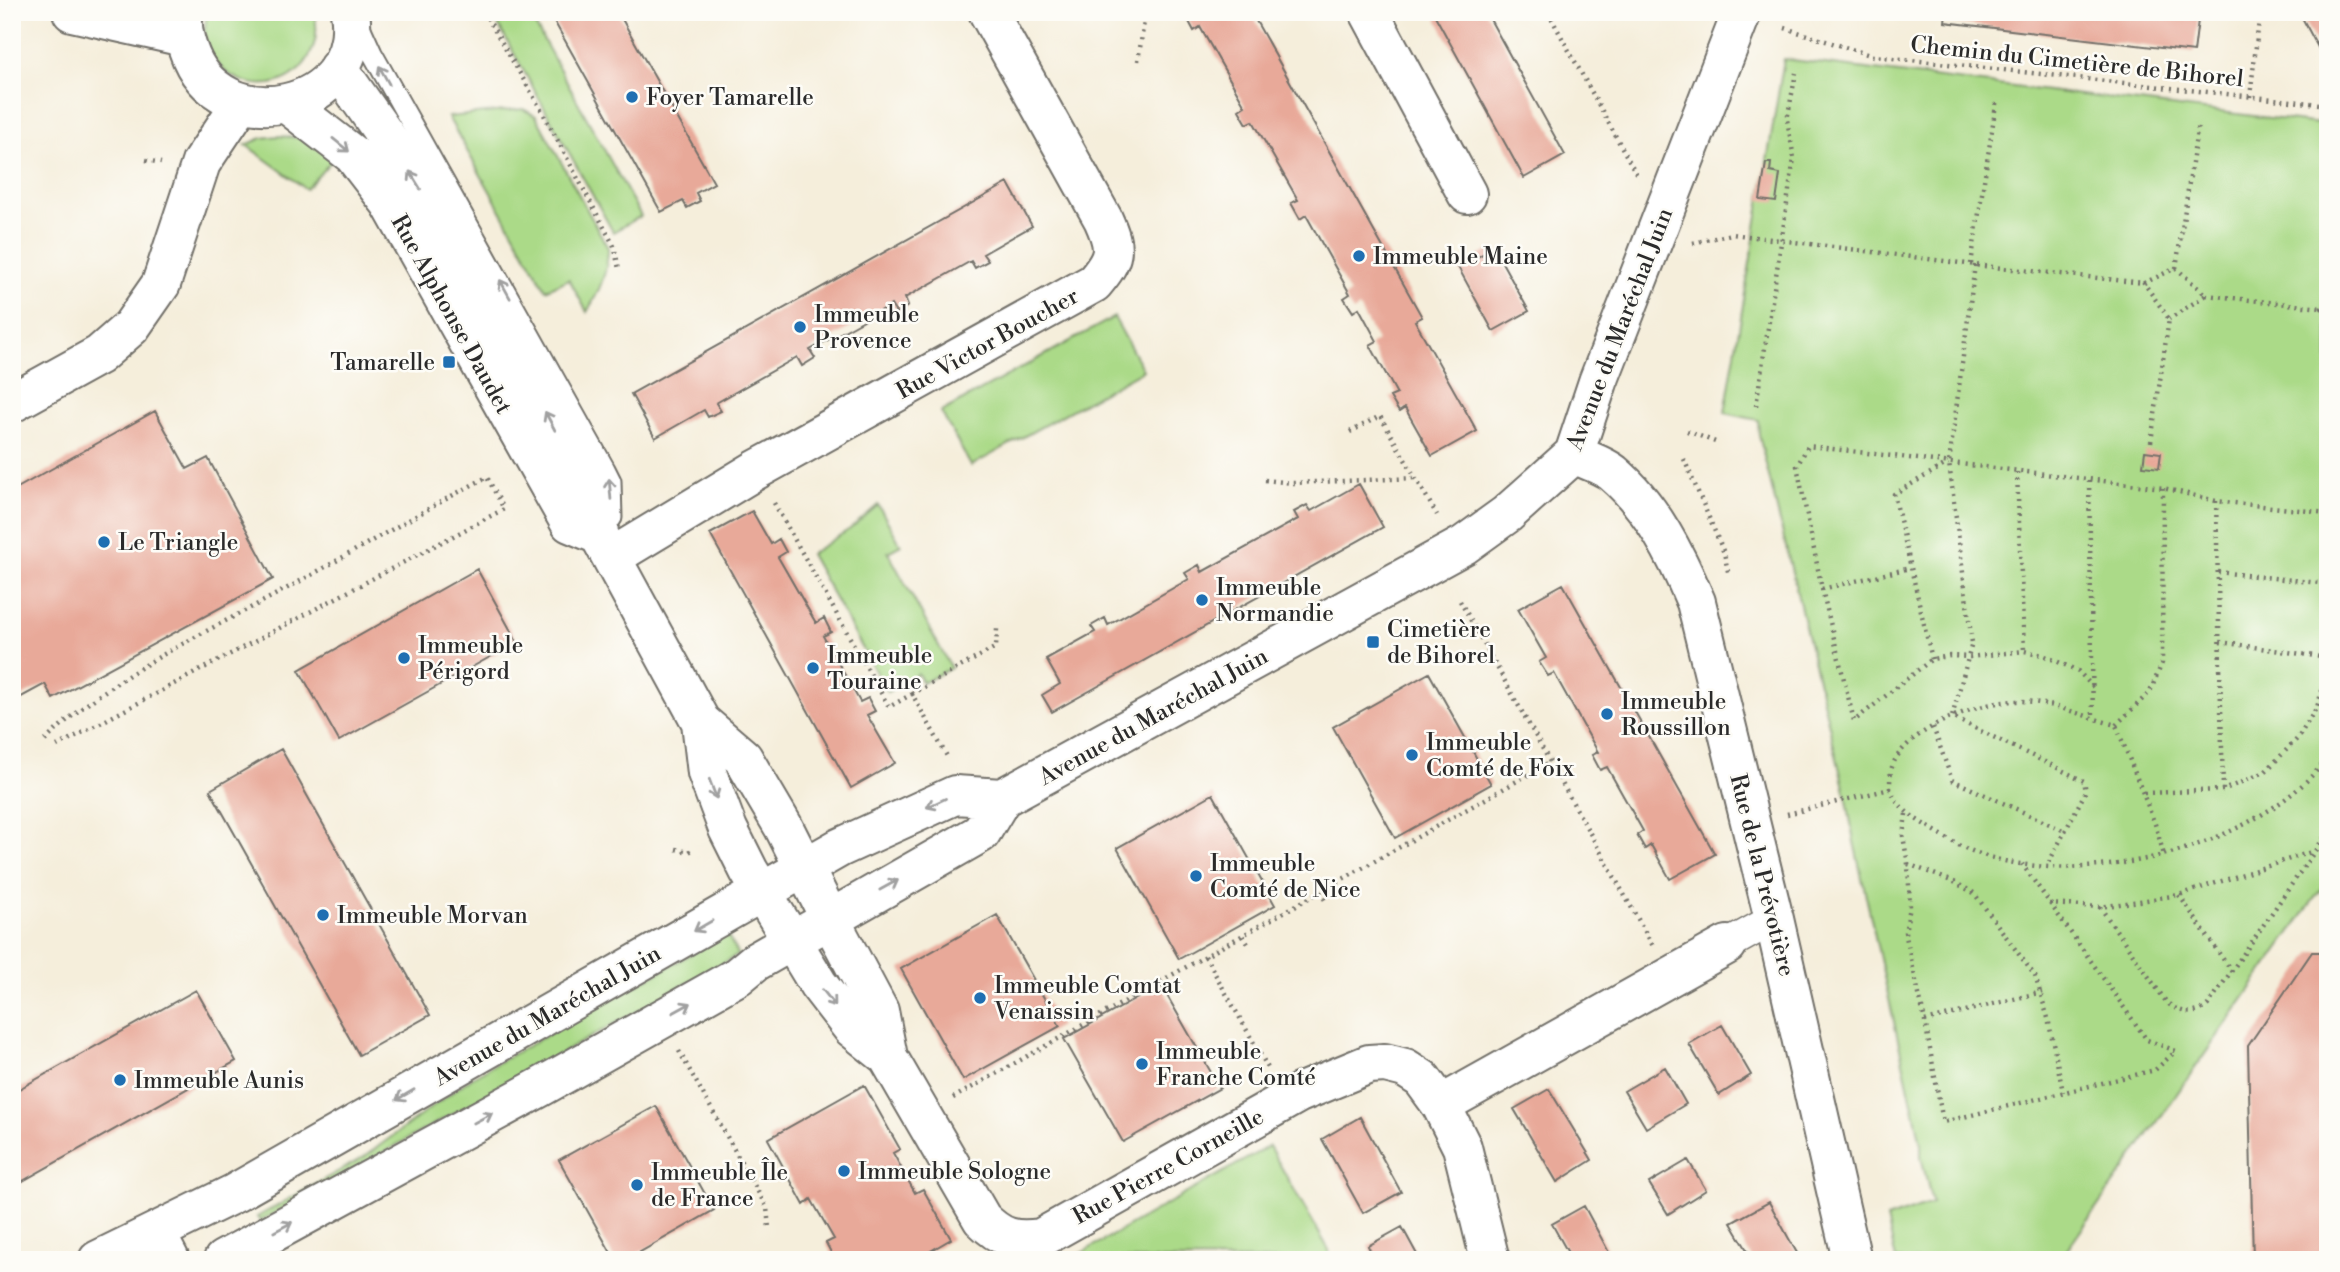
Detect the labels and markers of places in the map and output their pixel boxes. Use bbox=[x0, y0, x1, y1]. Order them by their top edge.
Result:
place label: Foyer Tamarelle bbox=[646, 84, 814, 112]
marker: Foyer Tamarelle bbox=[624, 89, 640, 105]
place label: Immeuble Maine bbox=[1373, 243, 1548, 271]
marker: Immeuble Maine bbox=[1351, 248, 1367, 264]
place label: Immeuble Provence bbox=[814, 301, 919, 355]
marker: Immeuble Provence bbox=[792, 319, 808, 335]
place label: Tamarelle bbox=[330, 349, 435, 377]
marker: Tamarelle bbox=[441, 354, 457, 370]
place label: Le Triangle bbox=[118, 529, 238, 557]
marker: Le Triangle bbox=[96, 534, 112, 550]
place label: Immeuble Normandie bbox=[1216, 574, 1334, 628]
marker: Immeuble Normandie bbox=[1194, 592, 1210, 608]
place label: Cimetière de Bihorel bbox=[1387, 616, 1495, 670]
place label: Immeuble Périgord bbox=[418, 632, 523, 686]
marker: Cimetière de Bihorel bbox=[1365, 634, 1381, 650]
place label: Immeuble Touraine bbox=[827, 642, 932, 696]
marker: Immeuble Périgord bbox=[396, 650, 412, 666]
marker: Immeuble Touraine bbox=[805, 660, 821, 676]
place label: Immeuble Roussillon bbox=[1621, 688, 1731, 742]
marker: Immeuble Roussillon bbox=[1599, 706, 1615, 722]
place label: Immeuble Comté de Foix bbox=[1426, 729, 1575, 783]
marker: Immeuble Comté de Foix bbox=[1404, 747, 1420, 763]
place label: Immeuble Comté de Nice bbox=[1210, 850, 1361, 904]
marker: Immeuble Comté de Nice bbox=[1188, 868, 1204, 884]
place label: Immeuble Morvan bbox=[337, 902, 528, 930]
marker: Immeuble Morvan bbox=[315, 907, 331, 923]
place label: Immeuble Comtat Venaissin bbox=[993, 972, 1181, 1026]
marker: Immeuble Comtat Venaissin bbox=[972, 990, 988, 1006]
place label: Immeuble Franche Comté bbox=[1156, 1038, 1316, 1092]
marker: Immeuble Franche Comté bbox=[1134, 1056, 1150, 1072]
place label: Immeuble Aunis bbox=[134, 1067, 304, 1095]
marker: Immeuble Aunis bbox=[112, 1072, 128, 1088]
place label: Immeuble Île de France bbox=[651, 1157, 788, 1213]
place label: Immeuble Sologne bbox=[858, 1158, 1051, 1186]
marker: Immeuble Sologne bbox=[836, 1163, 852, 1179]
marker: Immeuble Île de France bbox=[629, 1177, 645, 1193]

